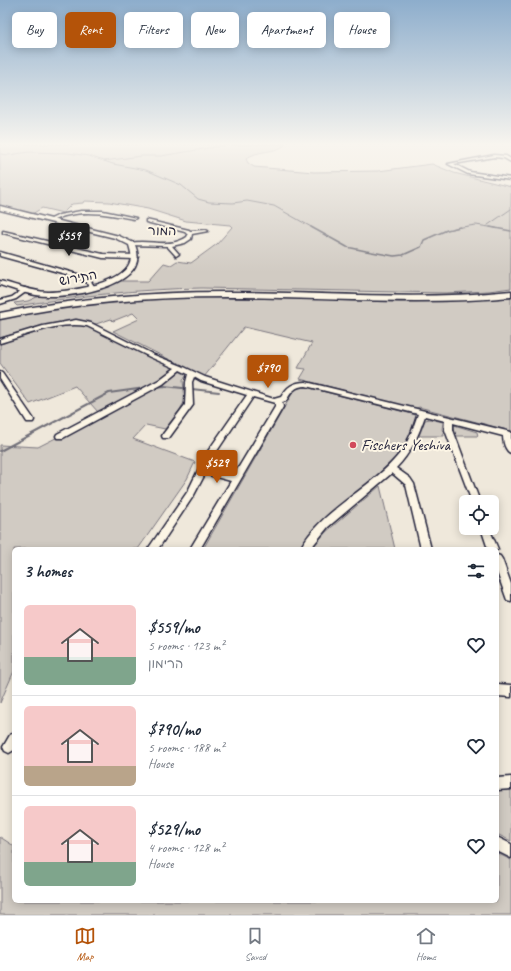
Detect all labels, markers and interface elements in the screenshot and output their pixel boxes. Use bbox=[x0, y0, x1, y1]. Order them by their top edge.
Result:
chip: Buy bbox=[12, 12, 57, 48]
chip: Rent bbox=[65, 12, 116, 48]
chip: Filters bbox=[124, 12, 183, 48]
chip: New bbox=[191, 12, 239, 48]
chip: Apartment bbox=[247, 12, 326, 48]
chip: House bbox=[334, 12, 390, 48]
pin: $559 bbox=[45, 223, 93, 257]
street label: המור bbox=[148, 223, 176, 239]
text: $559 bbox=[58, 228, 80, 244]
street label: התירוש bbox=[58, 266, 98, 290]
pin: $790 bbox=[244, 355, 292, 389]
text: $790 bbox=[256, 360, 280, 376]
place label: Fischers Yeshiva bbox=[361, 435, 452, 455]
marker: Fischers Yeshiva bbox=[348, 440, 358, 450]
pin: $529 bbox=[193, 450, 241, 484]
text: $529 bbox=[205, 455, 229, 471]
map controls bbox=[459, 495, 499, 535]
button: locate bbox=[459, 495, 499, 535]
icon: filters bbox=[465, 560, 487, 582]
text: 3 homes bbox=[24, 561, 72, 582]
text: $559/mo bbox=[148, 617, 200, 638]
icon: home bbox=[56, 621, 104, 669]
icon: heart bbox=[465, 634, 487, 656]
text: 5 rooms · 123 m² bbox=[148, 638, 224, 654]
text: הרימון bbox=[148, 656, 183, 672]
text: $790/mo bbox=[148, 719, 200, 740]
icon: home bbox=[56, 722, 104, 770]
icon: heart bbox=[465, 735, 487, 757]
text: 5 rooms · 188 m² bbox=[148, 740, 224, 756]
text: House bbox=[148, 756, 173, 772]
text: $529/mo bbox=[148, 819, 200, 840]
icon: home bbox=[56, 822, 104, 870]
icon: heart bbox=[465, 835, 487, 857]
text: 4 rooms · 128 m² bbox=[148, 840, 224, 856]
text: House bbox=[148, 856, 173, 872]
tab: Map bbox=[74, 925, 96, 963]
tab: Saved bbox=[244, 925, 266, 963]
tab: Home bbox=[415, 925, 437, 963]

